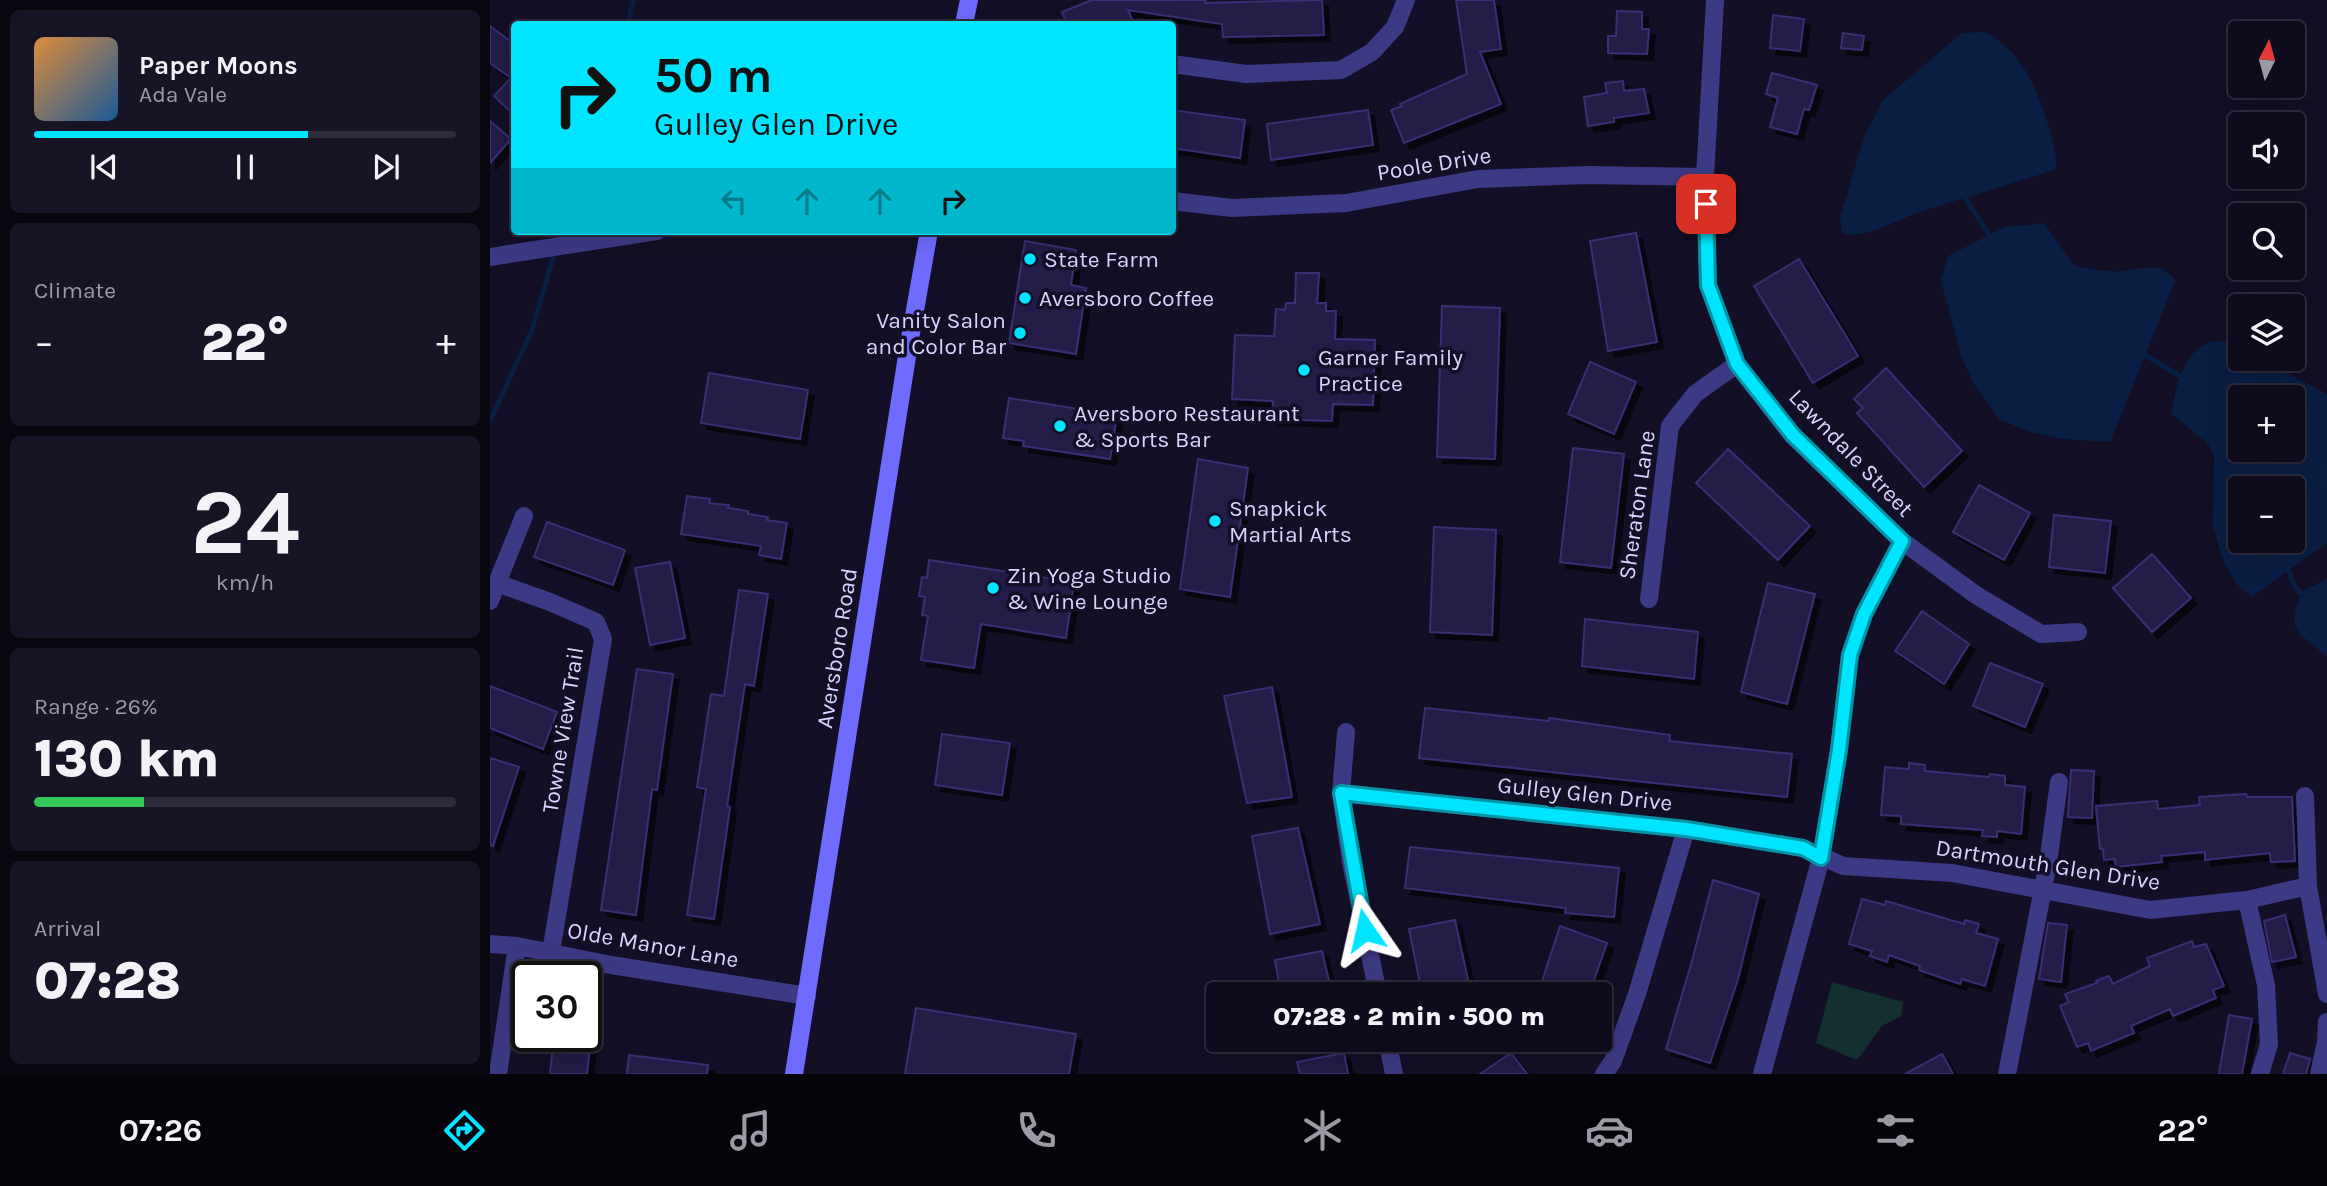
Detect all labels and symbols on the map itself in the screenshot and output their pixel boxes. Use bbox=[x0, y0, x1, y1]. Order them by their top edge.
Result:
north arrow bbox=[2228, 21, 2305, 98]
street label: Poole Drive bbox=[1375, 142, 1493, 186]
pin bbox=[1676, 174, 1736, 234]
place label: State Farm bbox=[1044, 246, 1159, 273]
marker: State Farm bbox=[1022, 251, 1038, 267]
place label: Aversboro Coffee bbox=[1039, 285, 1214, 312]
marker: Aversboro Coffee bbox=[1017, 290, 1033, 306]
place label: Vanity Salon and Color Bar bbox=[866, 307, 1007, 360]
marker: Vanity Salon and Color Bar bbox=[1012, 325, 1028, 341]
place label: Garner Family Practice bbox=[1318, 344, 1463, 397]
marker: Garner Family Practice bbox=[1296, 362, 1312, 378]
street label: Lawndale Street bbox=[1783, 384, 1919, 523]
place label: Aversboro Restaurant & Sports Bar bbox=[1074, 400, 1300, 453]
marker: Aversboro Restaurant & Sports Bar bbox=[1052, 418, 1068, 434]
street label: Sheraton Lane bbox=[1613, 429, 1661, 581]
place label: Snapkick Martial Arts bbox=[1229, 495, 1352, 548]
marker: Snapkick Martial Arts bbox=[1207, 513, 1223, 529]
place label: Zin Yoga Studio & Wine Lounge bbox=[1007, 562, 1171, 615]
street label: Aversboro Road bbox=[811, 566, 863, 730]
marker: Zin Yoga Studio & Wine Lounge bbox=[985, 580, 1001, 596]
street label: Towne View Trail bbox=[537, 645, 589, 815]
street label: Gulley Glen Drive bbox=[1496, 771, 1674, 817]
street label: Dartmouth Glen Drive bbox=[1934, 834, 2162, 896]
position arrow bbox=[1328, 893, 1402, 967]
street label: Olde Manor Lane bbox=[565, 917, 741, 973]
speed limit sign: 30 bbox=[511, 961, 602, 1052]

